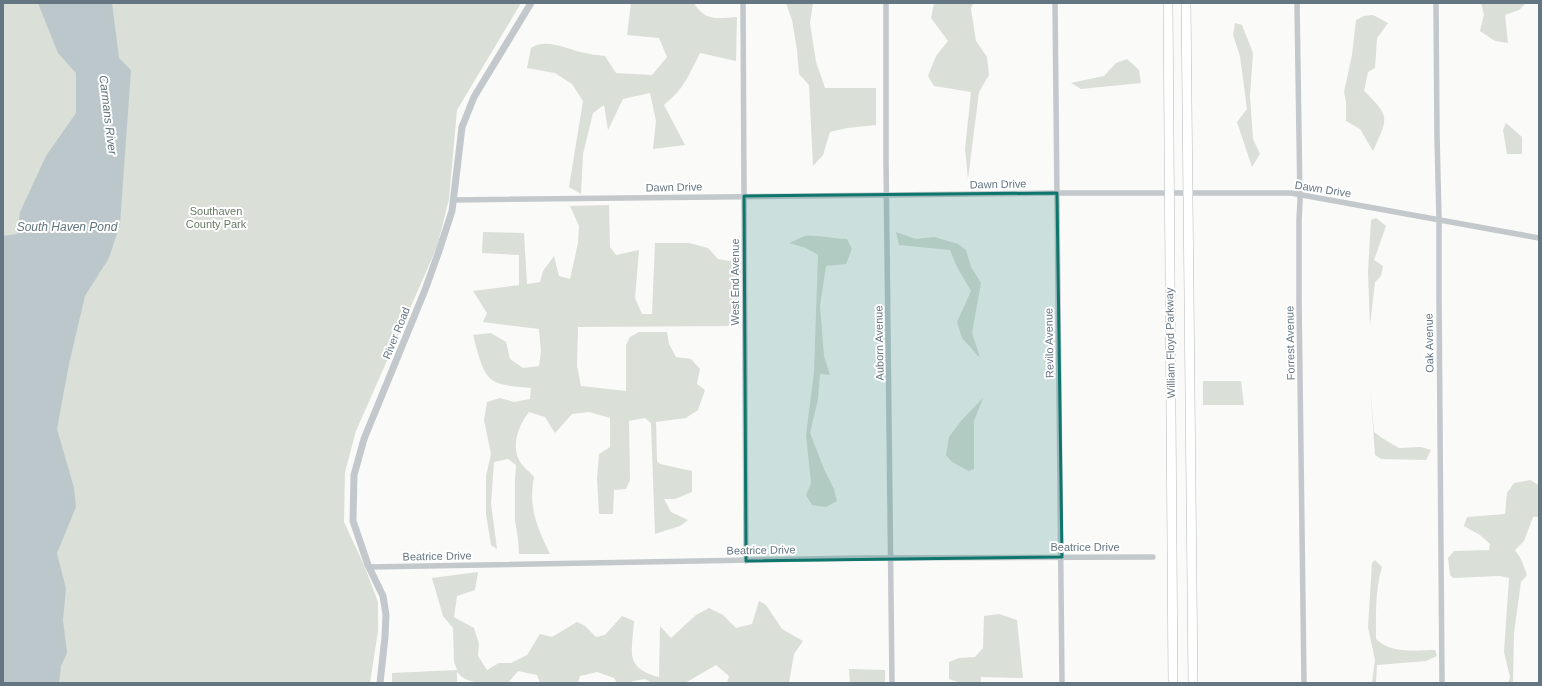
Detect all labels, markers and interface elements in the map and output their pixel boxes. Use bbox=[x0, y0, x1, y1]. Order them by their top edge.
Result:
water label: Carmans River bbox=[96, 74, 120, 157]
street label: Dawn Drive bbox=[969, 178, 1027, 190]
street label: Dawn Drive bbox=[1294, 179, 1352, 199]
street label: Dawn Drive bbox=[645, 181, 703, 193]
park label: Southaven County Park bbox=[186, 205, 247, 230]
water label: South Haven Pond bbox=[17, 220, 118, 234]
street label: West End Avenue bbox=[729, 238, 741, 326]
street label: William Floyd Parkway bbox=[1163, 287, 1177, 398]
street label: River Road bbox=[380, 305, 412, 361]
street label: Auborn Avenue bbox=[872, 305, 886, 381]
street label: Forrest Avenue bbox=[1283, 306, 1297, 380]
street label: Revilo Avenue bbox=[1042, 308, 1056, 378]
street label: Oak Avenue bbox=[1422, 313, 1436, 373]
street label: Beatrice Drive bbox=[1050, 541, 1120, 553]
street label: Beatrice Drive bbox=[726, 543, 796, 557]
street label: Beatrice Drive bbox=[402, 549, 472, 563]

